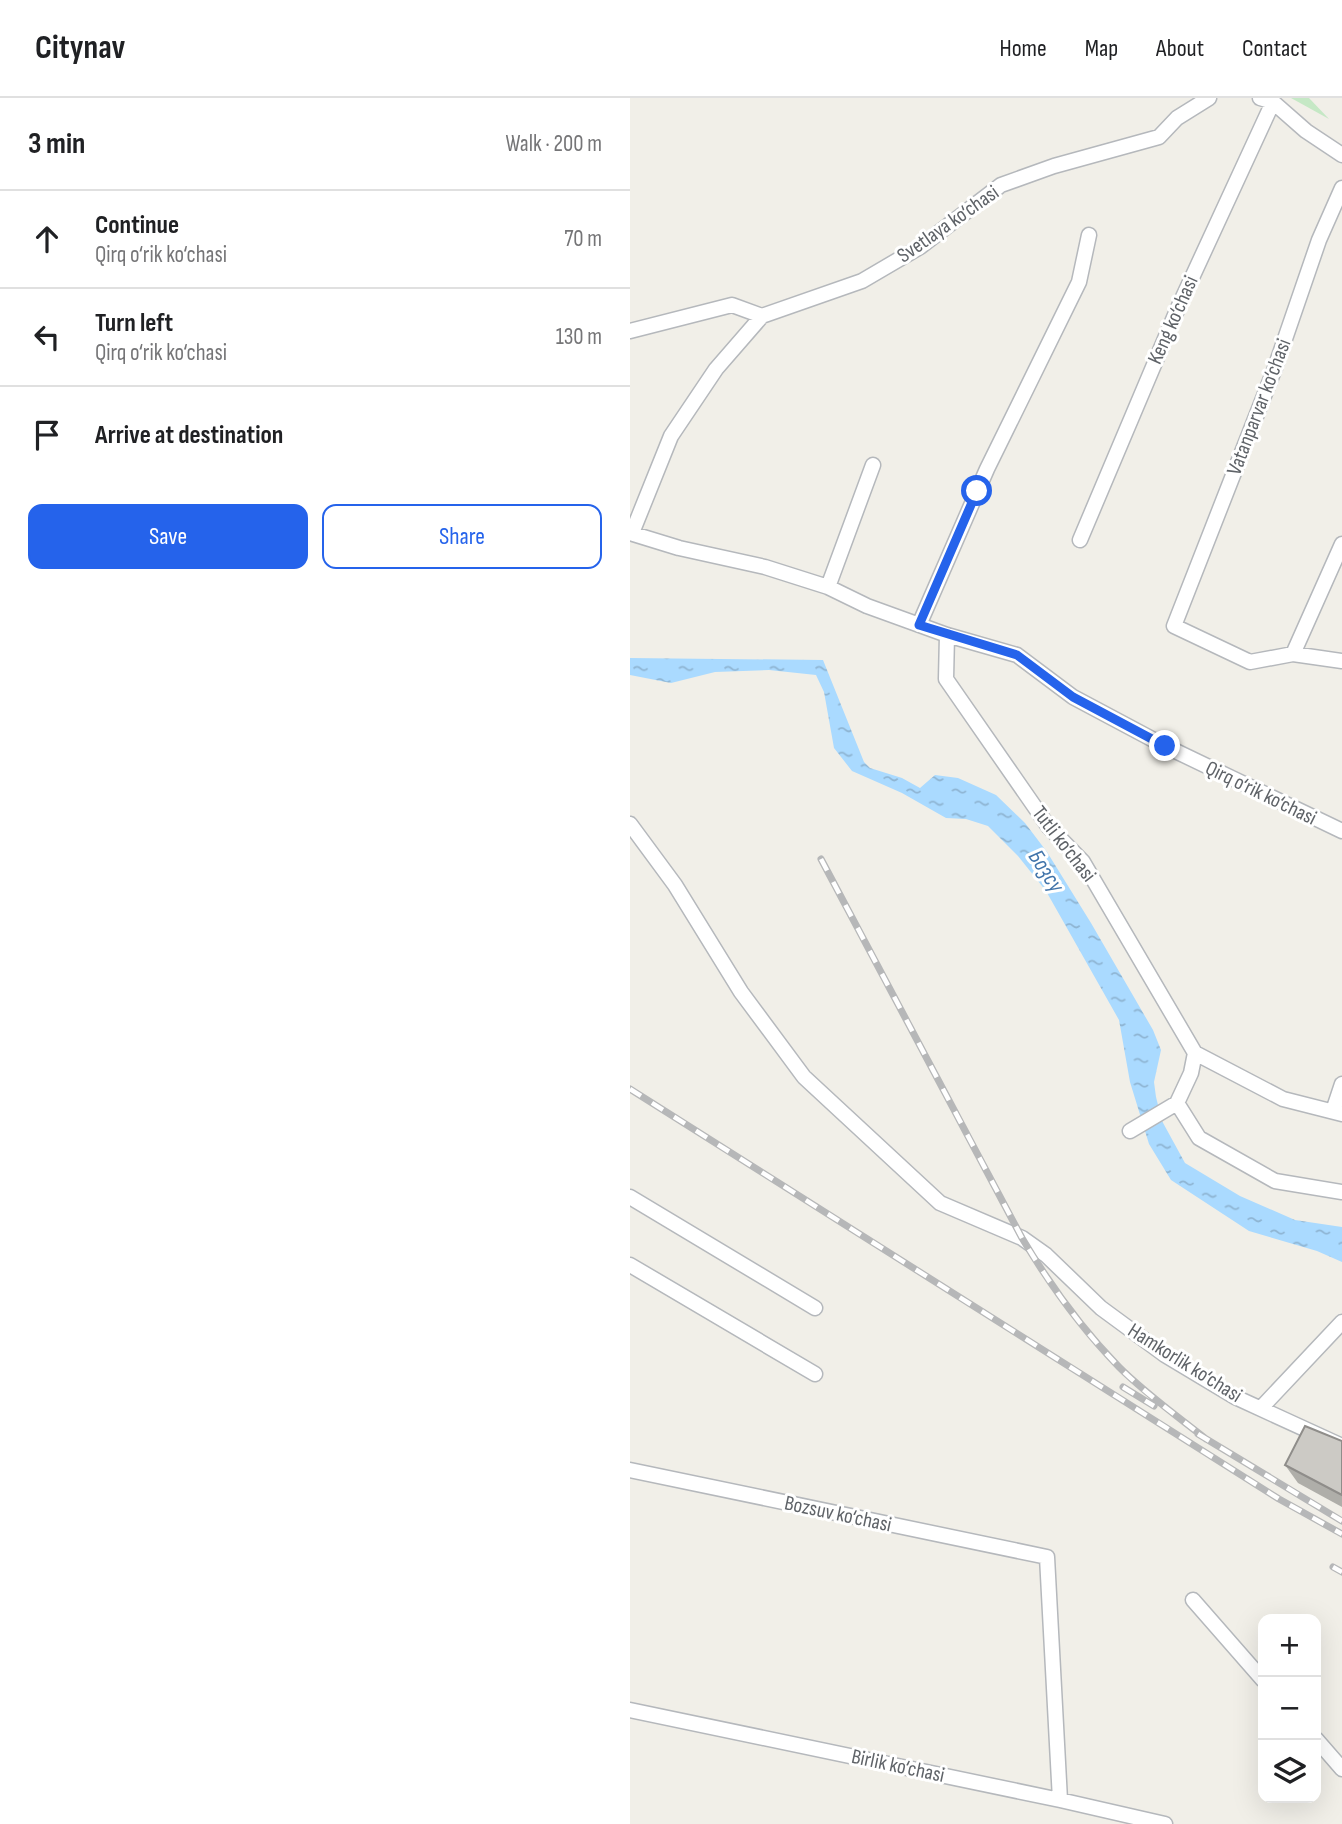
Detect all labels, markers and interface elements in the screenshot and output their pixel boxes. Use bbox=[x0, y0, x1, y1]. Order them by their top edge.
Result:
text: Citynav bbox=[35, 28, 125, 68]
text: Home bbox=[999, 34, 1047, 63]
text: Map bbox=[1085, 34, 1118, 63]
text: About bbox=[1156, 34, 1204, 63]
text: Contact bbox=[1242, 34, 1307, 63]
text: 3 min bbox=[28, 126, 85, 162]
text: Walk · 200 m bbox=[505, 130, 602, 158]
street label: Svetlaya ko‘chasi bbox=[892, 180, 1004, 268]
text: Continue bbox=[95, 210, 179, 241]
icon: ahead bbox=[28, 220, 66, 258]
text: 70 m bbox=[564, 225, 602, 253]
text: Qirq o‘rik ko‘chasi bbox=[95, 241, 227, 269]
street label: Keng ko‘chasi bbox=[1143, 272, 1203, 368]
text: Turn left bbox=[95, 308, 173, 339]
icon: left bbox=[28, 318, 66, 356]
text: 130 m bbox=[556, 323, 602, 351]
street label: Vatanparvar ko‘chasi bbox=[1222, 335, 1296, 479]
text: Qirq o‘rik ko‘chasi bbox=[95, 339, 227, 367]
icon: arrive bbox=[28, 416, 66, 454]
text: Arrive at destination bbox=[95, 420, 283, 451]
route start bbox=[961, 475, 992, 506]
button: Save bbox=[28, 504, 308, 569]
button: Share bbox=[322, 504, 602, 569]
route end bbox=[1149, 730, 1180, 761]
street label: Qirq o‘rik ko‘chasi bbox=[1201, 755, 1321, 831]
street label: Tutli ko‘chasi bbox=[1027, 801, 1101, 887]
water label: Бозсу bbox=[1022, 844, 1071, 899]
street label: Hamkorlik ko‘chasi bbox=[1123, 1318, 1247, 1408]
street label: Bozsuv ko‘chasi bbox=[782, 1490, 894, 1538]
map controls bbox=[1258, 1614, 1321, 1803]
button: + bbox=[1258, 1614, 1321, 1677]
button: − bbox=[1258, 1677, 1321, 1740]
button: layers bbox=[1258, 1740, 1321, 1803]
street label: Birlik ko‘chasi bbox=[849, 1744, 947, 1788]

